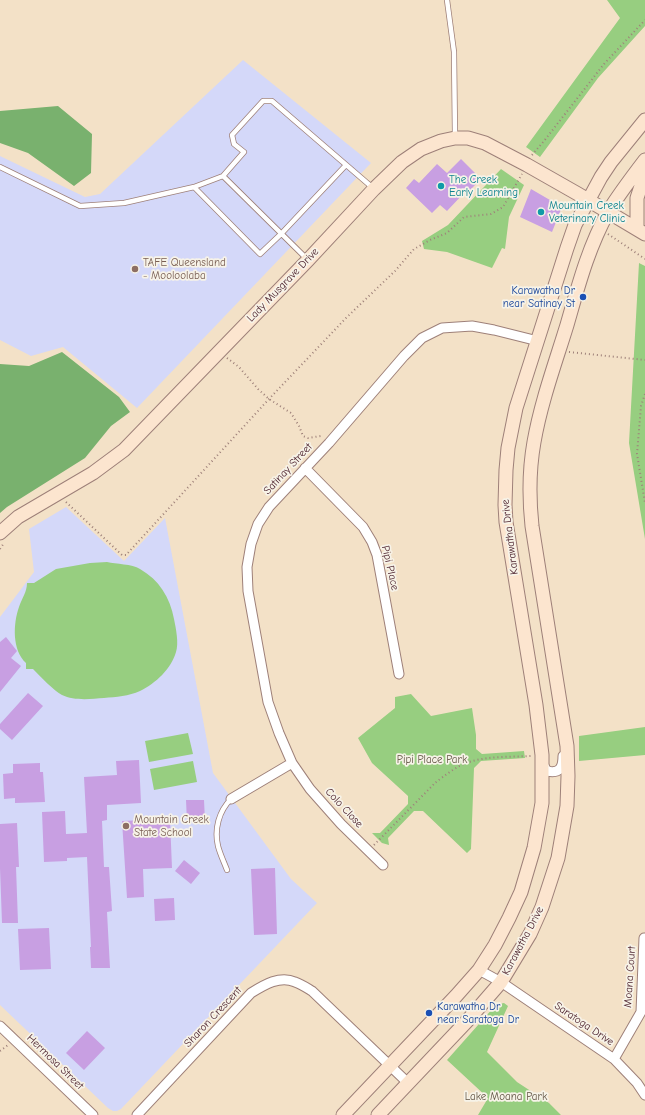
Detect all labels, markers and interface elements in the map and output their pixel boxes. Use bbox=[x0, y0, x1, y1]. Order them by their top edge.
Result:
place label: The Creek Early Learning bbox=[449, 173, 518, 199]
marker: The Creek Early Learning bbox=[436, 181, 446, 191]
place label: Mountain Creek Veterinary Clinic bbox=[549, 199, 625, 225]
marker: Mountain Creek Veterinary Clinic bbox=[536, 207, 546, 217]
street label: Lady Musgrave Drive bbox=[244, 245, 322, 325]
place label: TAFE Queensland - Mooloolaba bbox=[143, 256, 226, 282]
marker: TAFE Queensland - Mooloolaba bbox=[130, 264, 140, 274]
place label: Karawatha Dr near Satinay St bbox=[503, 284, 575, 310]
marker: Karawatha Dr near Satinay St bbox=[578, 292, 588, 302]
street label: Satinay Street bbox=[261, 441, 315, 497]
street label: Karawatha Drive bbox=[499, 499, 521, 575]
street label: Pipi Place bbox=[378, 544, 402, 592]
park label: Pipi Place Park bbox=[397, 753, 467, 767]
street label: Colo Close bbox=[322, 785, 366, 831]
place label: Mountain Creek State School bbox=[134, 813, 209, 839]
marker: Mountain Creek State School bbox=[121, 821, 131, 831]
street label: Karawatha Drive bbox=[499, 904, 547, 978]
street label: Moana Court bbox=[621, 946, 639, 1008]
street label: Sharon Crescent bbox=[181, 984, 245, 1050]
street label: Saratoga Drive bbox=[552, 999, 616, 1049]
place label: Karawatha Dr near Saratoga Dr bbox=[437, 1000, 519, 1026]
marker: Karawatha Dr near Saratoga Dr bbox=[424, 1008, 434, 1018]
street label: Hermosa Street bbox=[24, 1032, 86, 1092]
park label: Lake Moana Park bbox=[465, 1090, 547, 1104]

